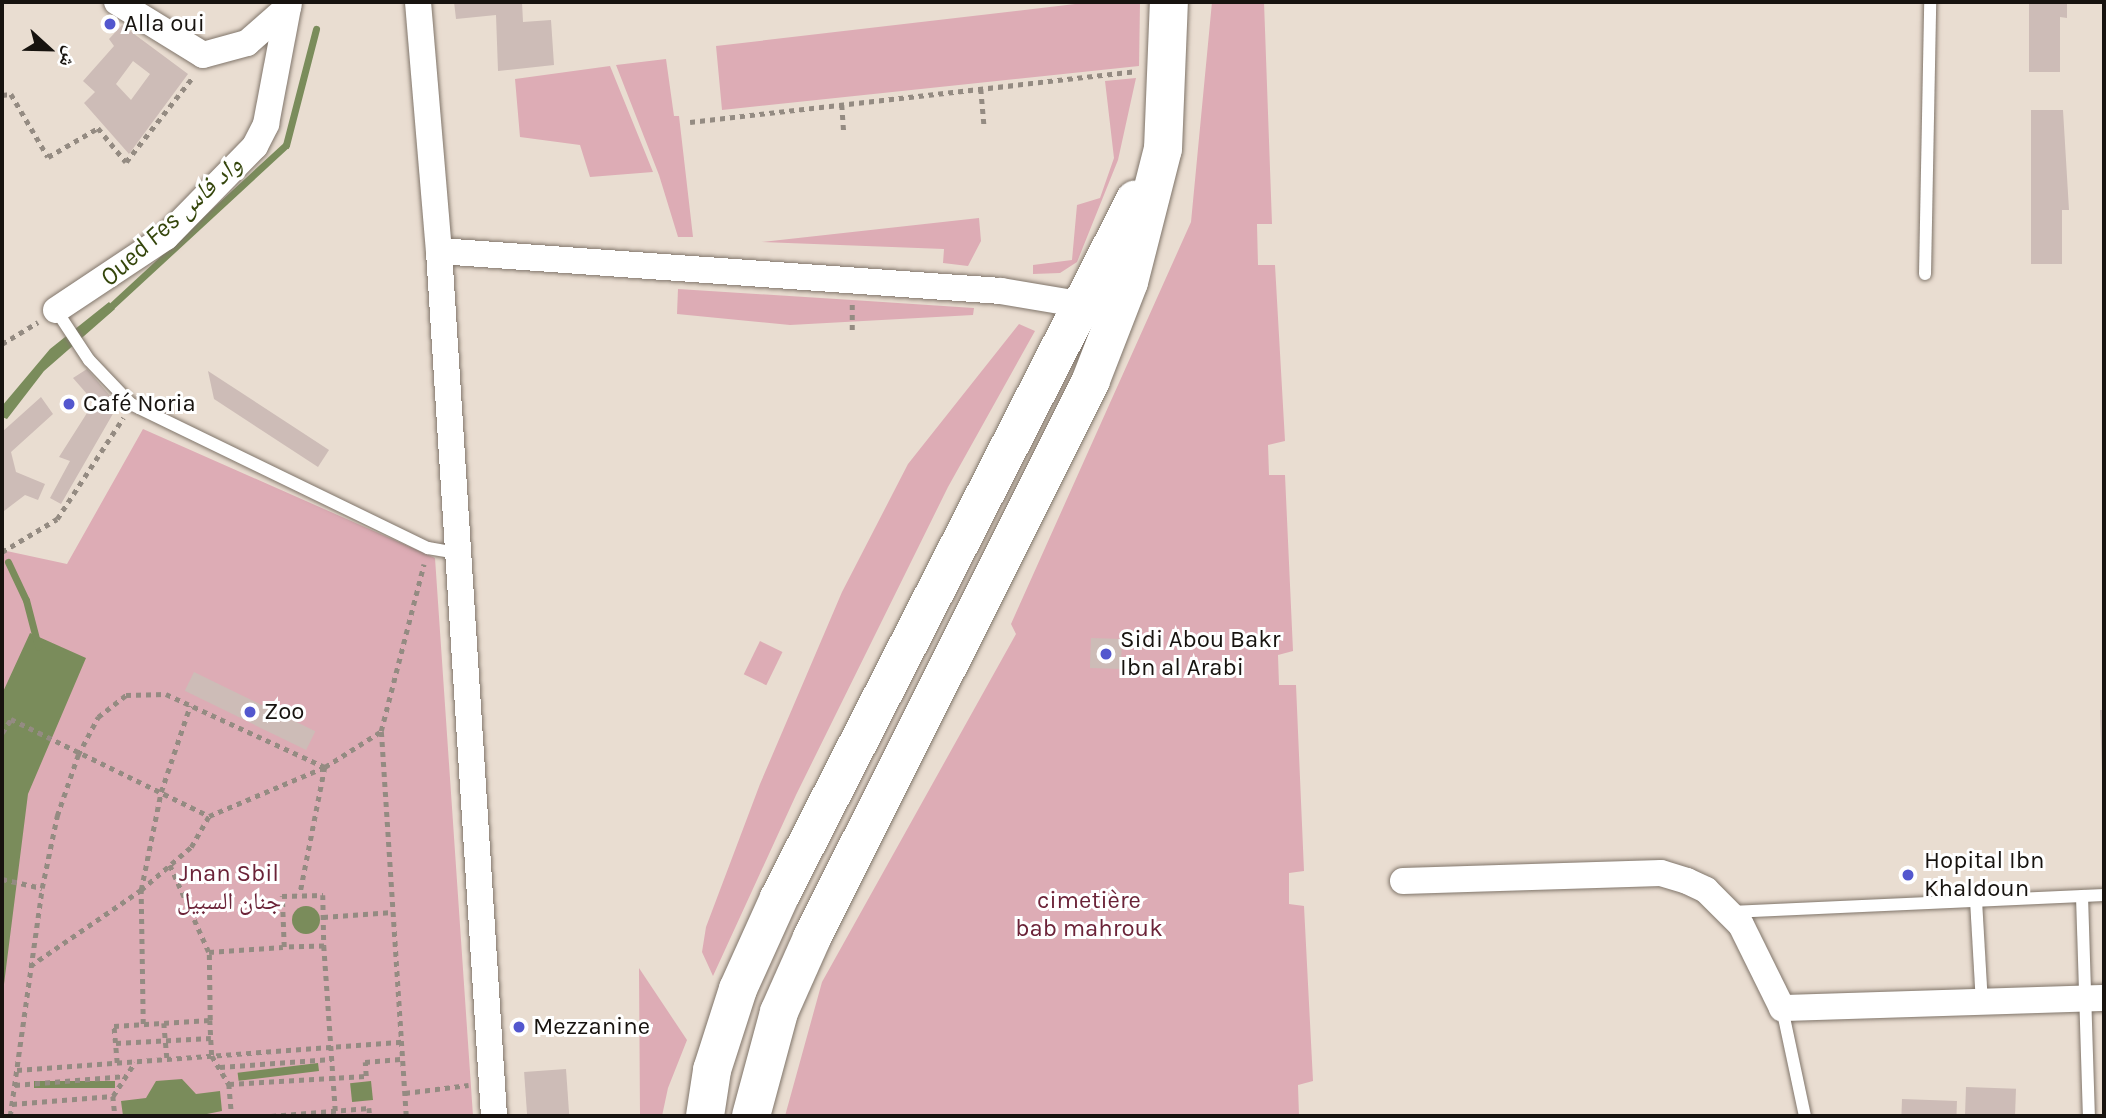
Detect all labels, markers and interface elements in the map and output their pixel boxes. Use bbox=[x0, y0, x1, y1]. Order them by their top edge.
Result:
place label: Alla oui bbox=[124, 10, 205, 38]
north arrow bbox=[14, 14, 84, 84]
marker: Alla oui bbox=[102, 16, 118, 32]
text: ش bbox=[54, 43, 82, 70]
water label: Oued Fes واد فاس bbox=[93, 149, 249, 293]
place label: Café Noria bbox=[83, 390, 196, 418]
marker: Café Noria bbox=[61, 396, 77, 412]
place label: Sidi Abou Bakr Ibn al Arabi bbox=[1120, 626, 1280, 682]
marker: Sidi Abou Bakr Ibn al Arabi bbox=[1098, 646, 1114, 662]
place label: Zoo bbox=[264, 698, 304, 726]
marker: Zoo bbox=[242, 704, 258, 720]
place label: Hopital Ibn Khaldoun bbox=[1924, 847, 2044, 903]
park label: Jnan Sbil جنان السبيل bbox=[177, 860, 281, 916]
marker: Hopital Ibn Khaldoun bbox=[1898, 865, 1918, 885]
park label: cimetière bab mahrouk bbox=[1015, 887, 1163, 943]
place label: Mezzanine bbox=[533, 1013, 650, 1041]
marker: Mezzanine bbox=[511, 1019, 527, 1035]

